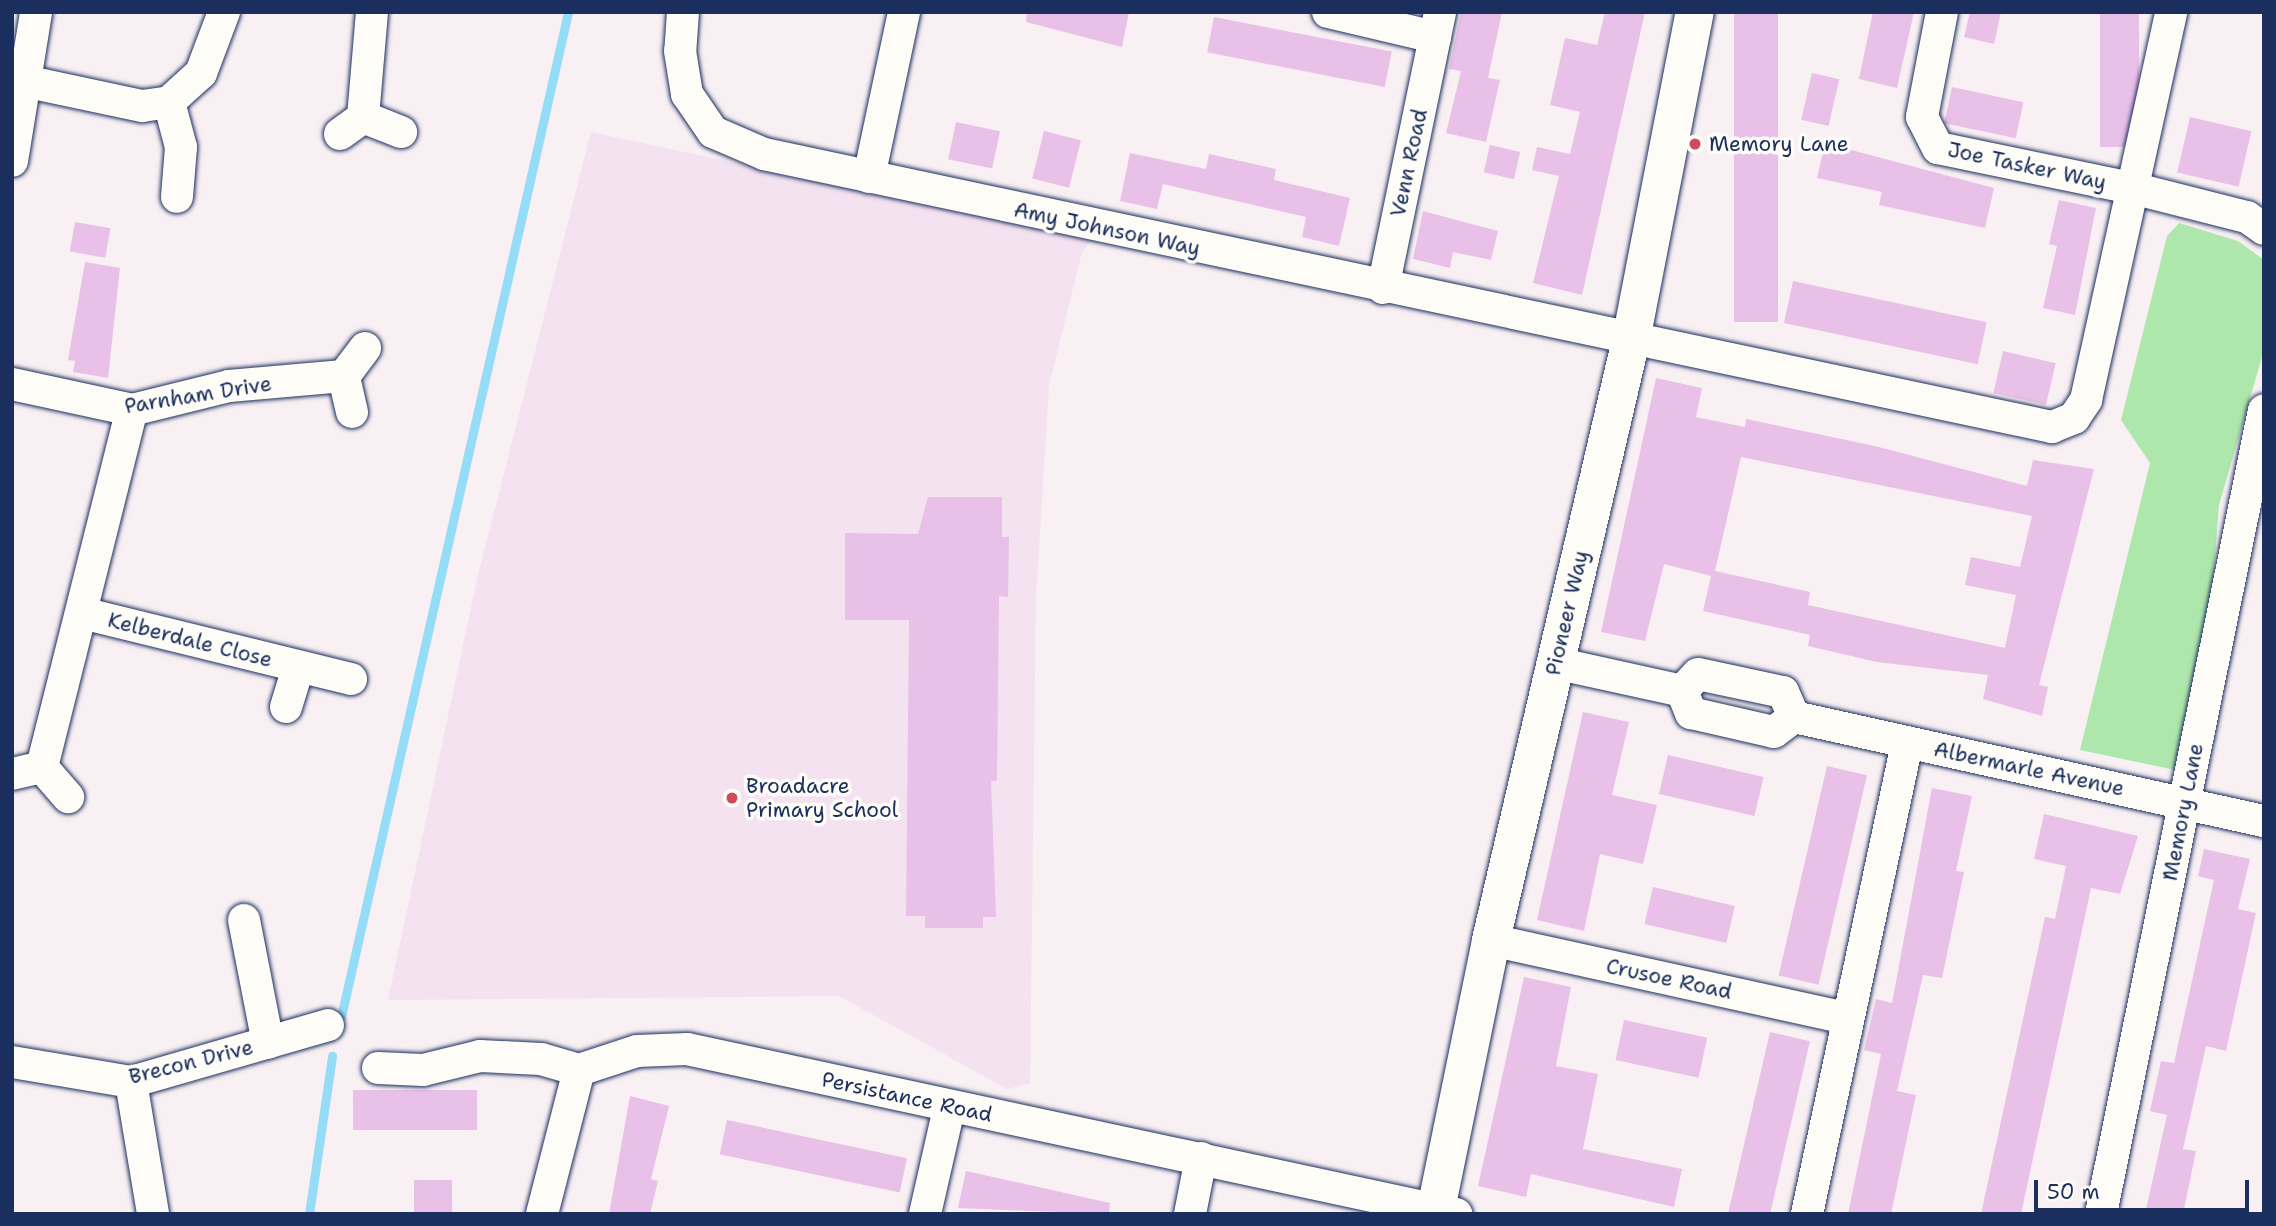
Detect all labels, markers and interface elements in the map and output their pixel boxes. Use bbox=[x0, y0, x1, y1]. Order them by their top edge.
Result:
street label: Venn Road bbox=[1385, 107, 1433, 219]
place label: Memory Lane bbox=[1709, 131, 1849, 157]
marker: Memory Lane bbox=[1687, 136, 1703, 152]
street label: Joe Tasker Way bbox=[1945, 137, 2109, 195]
street label: Amy Johnson Way bbox=[1012, 197, 1202, 261]
street label: Parnham Drive bbox=[123, 371, 273, 419]
street label: Pioneer Way bbox=[1540, 548, 1594, 678]
street label: Kelberdale Close bbox=[105, 607, 275, 673]
street label: Albermarle Avenue bbox=[1931, 736, 2127, 802]
street label: Memory Lane bbox=[2157, 741, 2209, 883]
place label: Broadacre Primary School bbox=[746, 773, 898, 823]
marker: Broadacre Primary School bbox=[724, 790, 740, 806]
street label: Crusoe Road bbox=[1604, 953, 1734, 1005]
street label: Brecon Drive bbox=[126, 1034, 256, 1090]
street label: Persistance Road bbox=[819, 1067, 995, 1127]
scale bar bbox=[2038, 1166, 2253, 1210]
text: 50 m bbox=[2047, 1178, 2100, 1206]

